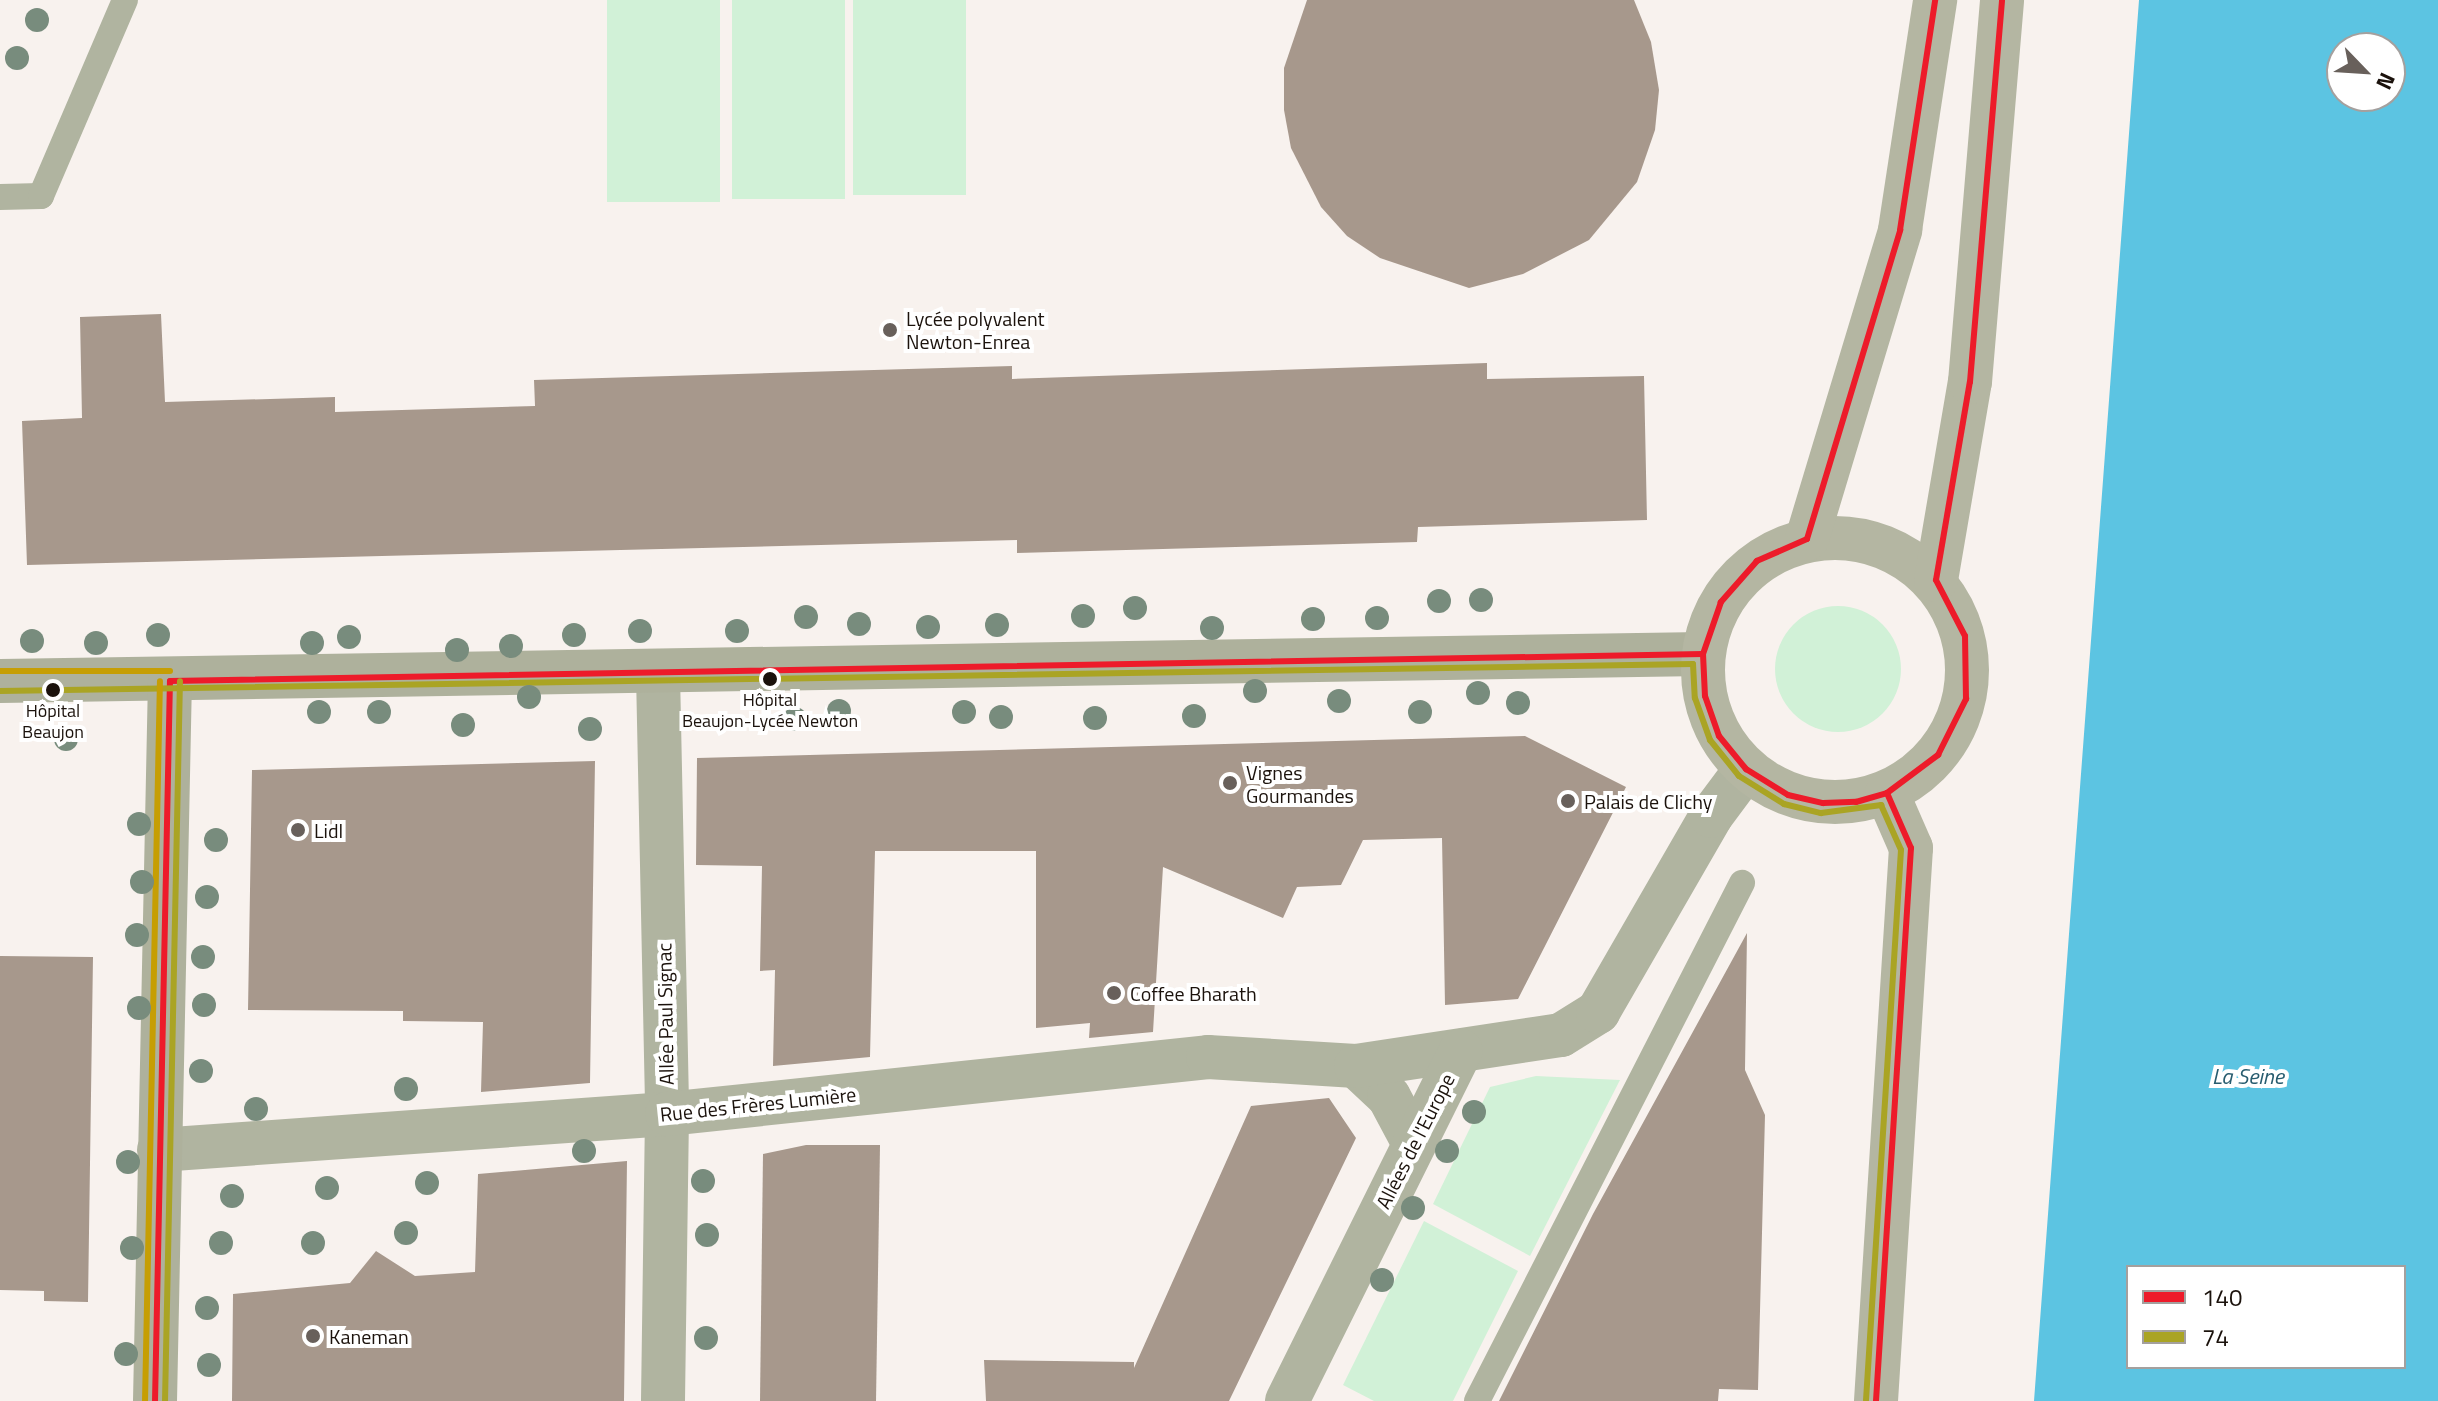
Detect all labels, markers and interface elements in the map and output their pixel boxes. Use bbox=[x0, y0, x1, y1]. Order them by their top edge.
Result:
north arrow bbox=[2326, 32, 2406, 112]
text: N bbox=[2367, 67, 2405, 95]
place label: Lycée polyvalent Newton-Enrea bbox=[906, 306, 1045, 353]
marker: Lycée polyvalent Newton-Enrea bbox=[881, 321, 899, 339]
marker: Hôpital Beaujon-Lycée Newton bbox=[762, 671, 778, 687]
marker: Hôpital Beaujon bbox=[45, 682, 61, 698]
place label: Hôpital Beaujon-Lycée Newton bbox=[682, 690, 858, 732]
place label: Hôpital Beaujon bbox=[22, 701, 84, 744]
place label: Vignes Gourmandes bbox=[1246, 760, 1354, 807]
marker: Vignes Gourmandes bbox=[1221, 774, 1239, 792]
place label: Palais de Clichy bbox=[1584, 789, 1712, 813]
marker: Palais de Clichy bbox=[1559, 792, 1577, 810]
place label: Lidl bbox=[314, 818, 343, 842]
marker: Lidl bbox=[289, 821, 307, 839]
street label: Allée Paul Signac bbox=[652, 943, 678, 1085]
place label: Coffee Bharath bbox=[1130, 981, 1257, 1005]
marker: Coffee Bharath bbox=[1105, 984, 1123, 1002]
water label: La Seine bbox=[2212, 1064, 2284, 1090]
street label: Allées de l'Europe bbox=[1371, 1069, 1459, 1213]
street label: Rue des Frères Lumière bbox=[659, 1082, 857, 1126]
legend bbox=[2126, 1265, 2406, 1369]
text: 140 bbox=[2202, 1279, 2242, 1315]
text: 74 bbox=[2202, 1319, 2229, 1355]
place label: Kaneman bbox=[329, 1324, 409, 1348]
marker: Kaneman bbox=[304, 1327, 322, 1345]

